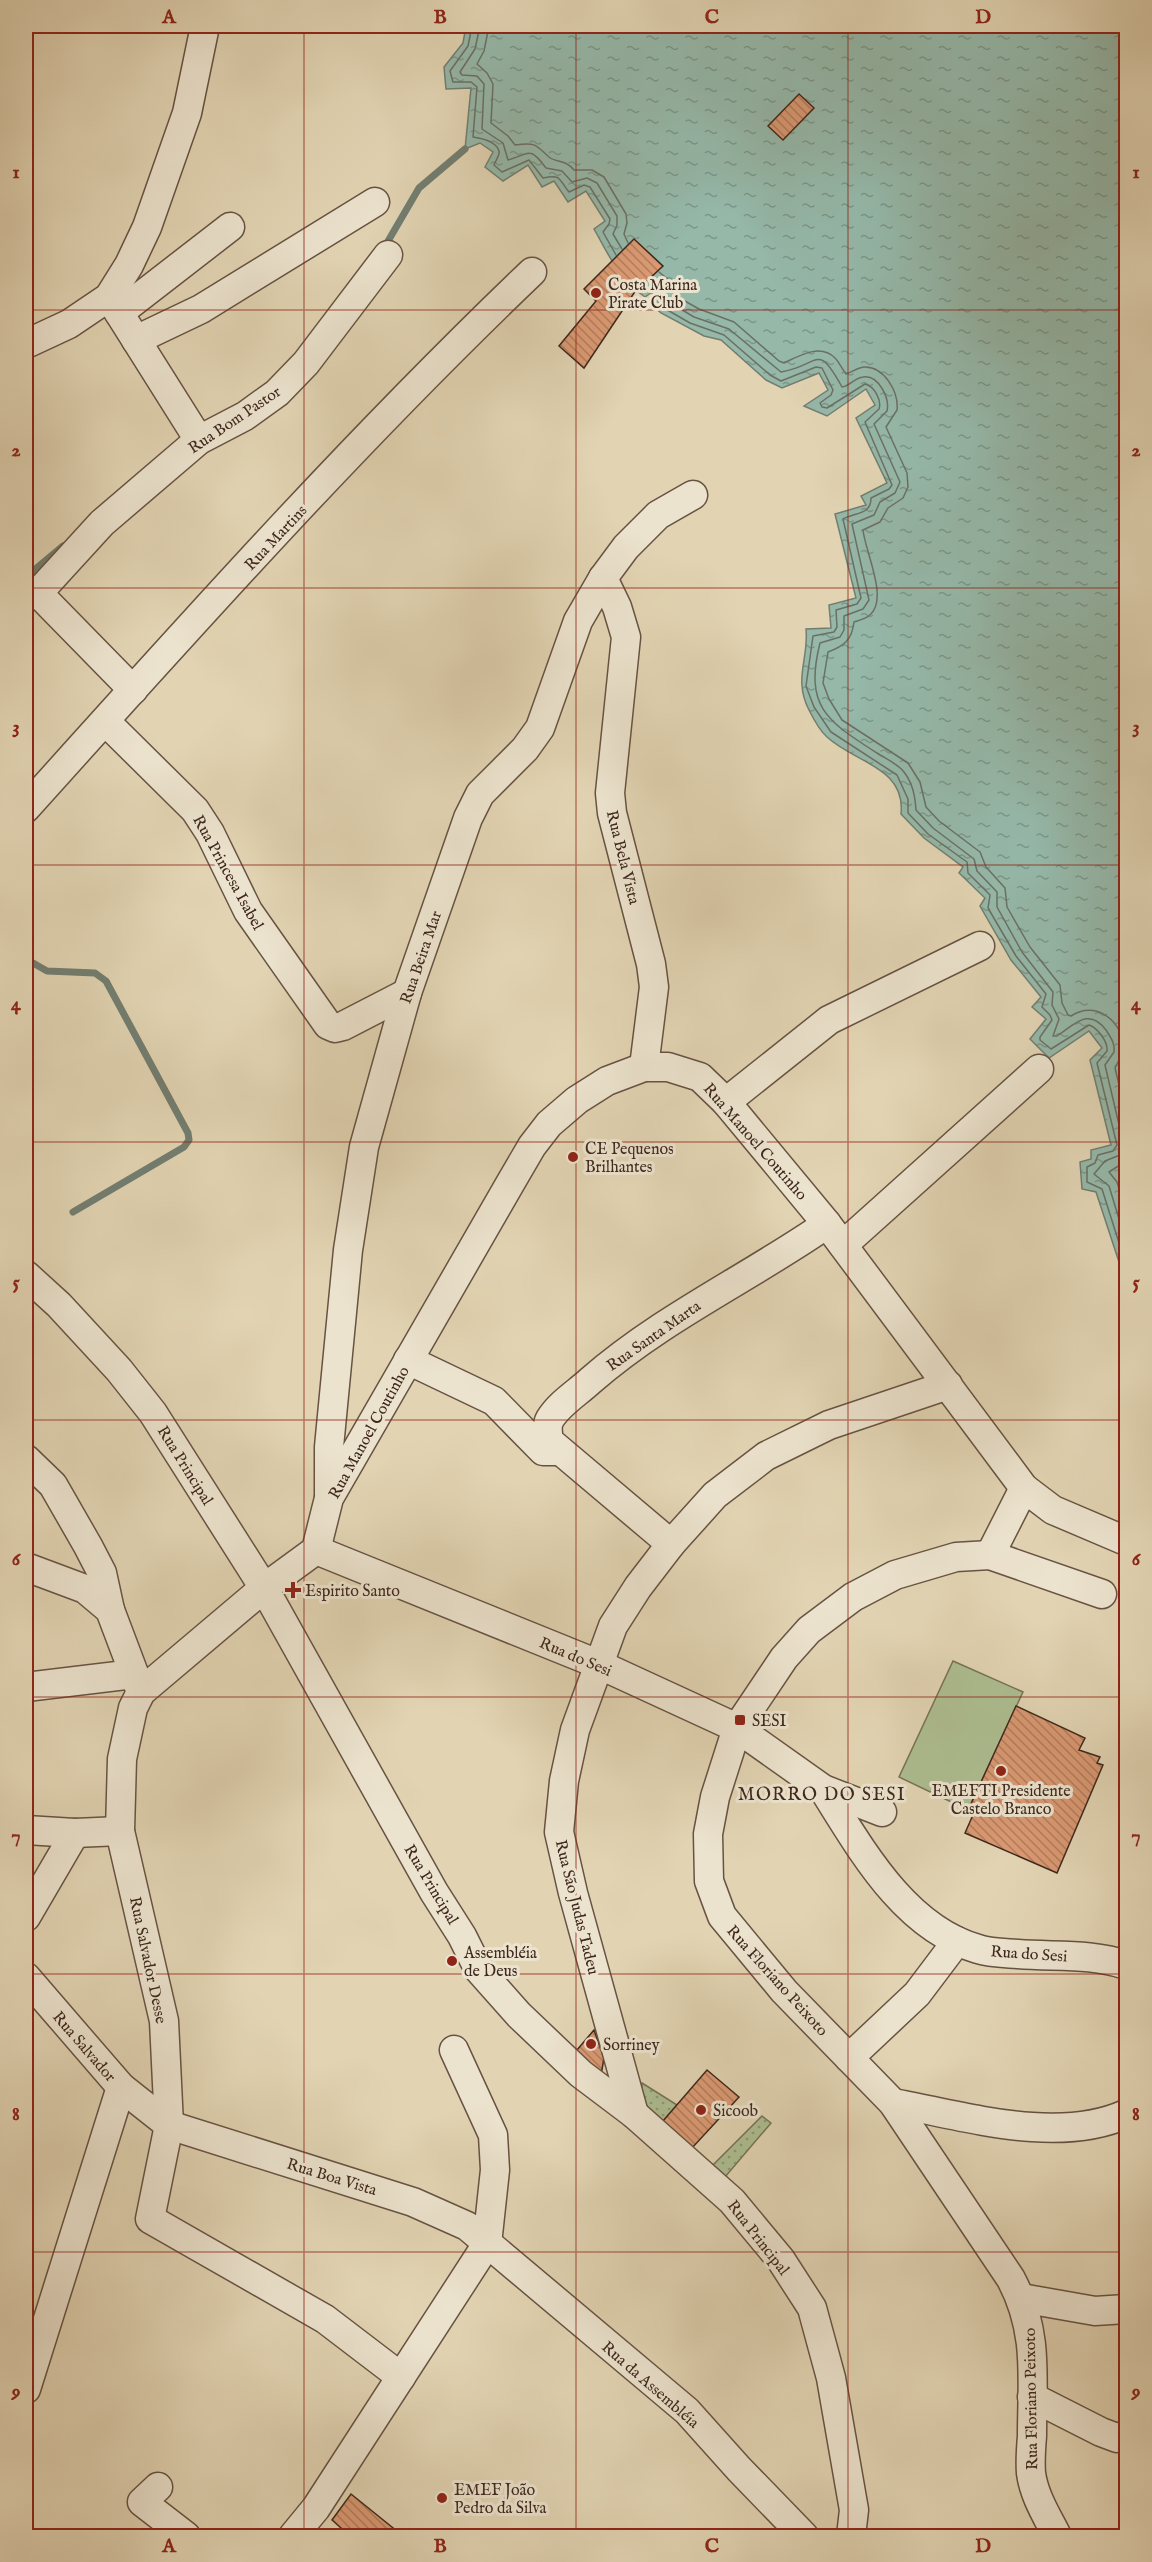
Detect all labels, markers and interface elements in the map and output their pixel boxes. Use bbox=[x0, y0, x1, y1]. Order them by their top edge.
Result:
text: A bbox=[161, 5, 177, 30]
text: B bbox=[433, 5, 447, 30]
text: C bbox=[705, 5, 719, 30]
text: D bbox=[975, 5, 991, 30]
text: 1 bbox=[12, 160, 20, 185]
text: 1 bbox=[1132, 160, 1140, 185]
place label: Costa Marina Pirate Club bbox=[608, 276, 697, 314]
marker: Costa Marina Pirate Club bbox=[589, 286, 603, 300]
street label: Rua Bom Pastor bbox=[185, 382, 285, 459]
text: 2 bbox=[11, 438, 21, 463]
text: 2 bbox=[1131, 438, 1141, 463]
street label: Rua Martins bbox=[241, 501, 312, 575]
text: 3 bbox=[12, 715, 20, 740]
text: 3 bbox=[1132, 715, 1140, 740]
street label: Rua Bela Vista bbox=[601, 808, 643, 907]
street label: Rua Princesa Isabel bbox=[187, 812, 267, 935]
street label: Rua Beira Mar bbox=[397, 908, 447, 1007]
text: 4 bbox=[11, 992, 22, 1017]
text: 4 bbox=[1131, 992, 1142, 1017]
street label: Rua Manoel Coutinho bbox=[698, 1080, 811, 1205]
place label: CE Pequenos Brilhantes bbox=[585, 1140, 674, 1178]
marker: CE Pequenos Brilhantes bbox=[566, 1150, 580, 1164]
text: 5 bbox=[12, 1270, 20, 1295]
text: 5 bbox=[1132, 1270, 1140, 1295]
street label: Rua Santa Marta bbox=[603, 1297, 705, 1377]
street label: Rua Manoel Coutinho bbox=[325, 1363, 415, 1503]
street label: Rua Principal bbox=[152, 1423, 217, 1510]
text: 6 bbox=[12, 1547, 22, 1572]
text: 6 bbox=[1132, 1547, 1142, 1572]
place label: Espirito Santo bbox=[305, 1582, 400, 1602]
marker: Espirito Santo bbox=[286, 1583, 300, 1597]
street label: Rua do Sesi bbox=[536, 1634, 615, 1682]
place label: SESI bbox=[752, 1712, 786, 1732]
marker: SESI bbox=[733, 1713, 747, 1727]
marker: EMEFTI Presidente Castelo Branco bbox=[994, 1764, 1008, 1778]
place label: EMEFTI Presidente Castelo Branco bbox=[931, 1782, 1071, 1820]
district label: MORRO DO SESI bbox=[738, 1784, 906, 1807]
text: 7 bbox=[11, 1824, 21, 1849]
text: 7 bbox=[1131, 1824, 1141, 1849]
street label: Rua São Judas Tadeu bbox=[550, 1838, 603, 1977]
street label: Rua Principal bbox=[399, 1841, 462, 1929]
street label: Rua Salvador Desse bbox=[124, 1895, 170, 2026]
street label: Rua Floriano Peixoto bbox=[721, 1922, 832, 2041]
street label: Rua do Sesi bbox=[990, 1942, 1068, 1968]
place label: Assembléia de Deus bbox=[463, 1944, 537, 1982]
marker: Assembléia de Deus bbox=[445, 1954, 459, 1968]
street label: Rua Salvador bbox=[47, 2008, 120, 2087]
place label: Sorriney bbox=[603, 2036, 660, 2056]
marker: Sorriney bbox=[584, 2037, 598, 2051]
text: 8 bbox=[12, 2102, 20, 2127]
place label: Sicoob bbox=[713, 2102, 759, 2122]
text: 8 bbox=[1132, 2102, 1140, 2127]
marker: Sicoob bbox=[694, 2103, 708, 2117]
street label: Rua Boa Vista bbox=[284, 2155, 379, 2201]
street label: Rua Principal bbox=[722, 2197, 793, 2280]
street label: Rua Floriano Peixoto bbox=[1021, 2327, 1043, 2470]
street label: Rua da Assembléia bbox=[597, 2338, 703, 2433]
text: 9 bbox=[11, 2379, 21, 2404]
text: 9 bbox=[1131, 2379, 1141, 2404]
place label: EMEF João Pedro da Silva bbox=[454, 2481, 547, 2519]
marker: EMEF João Pedro da Silva bbox=[435, 2491, 449, 2505]
text: A bbox=[161, 2534, 177, 2559]
text: B bbox=[433, 2534, 447, 2559]
text: C bbox=[705, 2534, 719, 2559]
text: D bbox=[975, 2534, 991, 2559]

